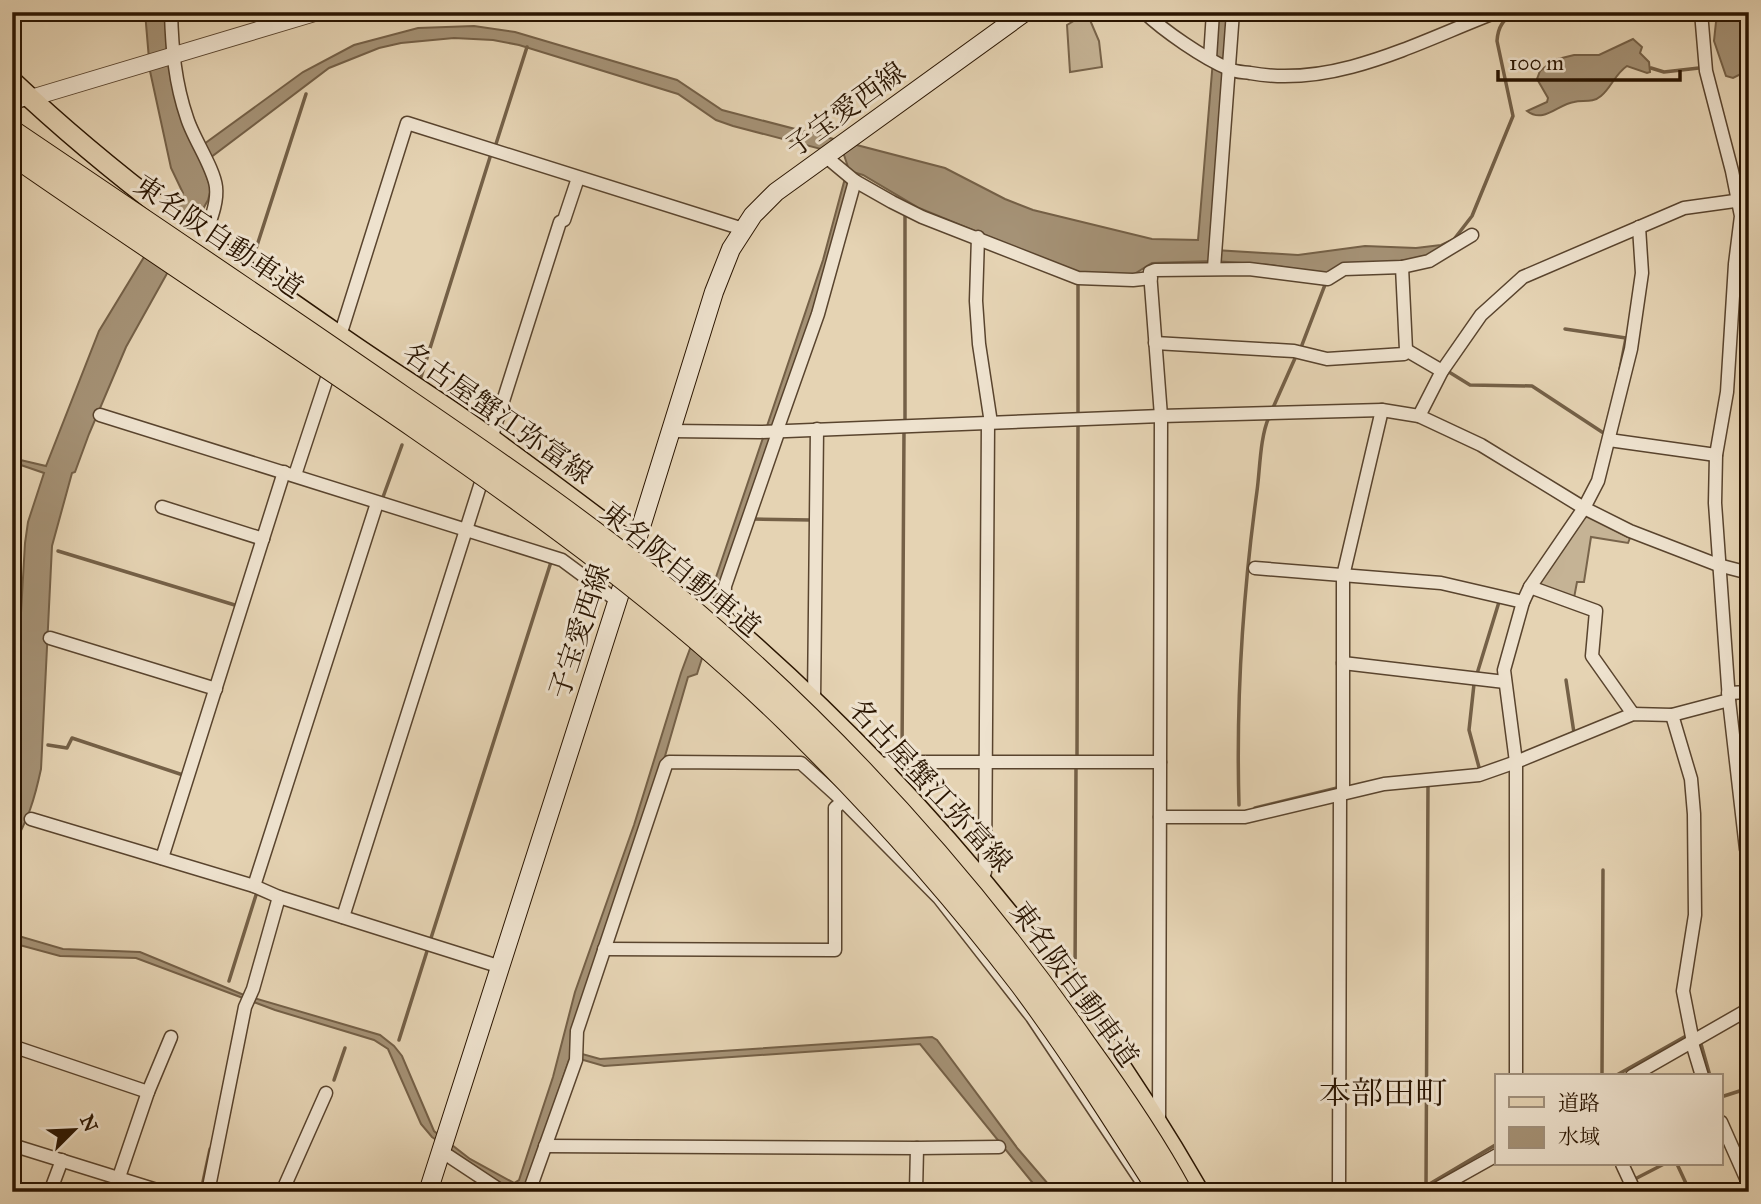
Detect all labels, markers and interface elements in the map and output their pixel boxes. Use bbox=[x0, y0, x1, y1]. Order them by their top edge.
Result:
scale bar bbox=[1498, 38, 1680, 82]
text: 100 m bbox=[1509, 50, 1564, 76]
street label: 子宝愛西線 bbox=[778, 54, 912, 165]
street label: 東名阪自動車道 bbox=[128, 167, 310, 306]
street label: 名古屋蟹江弥富線 bbox=[396, 335, 600, 492]
street label: 東名阪自動車道 bbox=[594, 494, 768, 645]
street label: 子宝愛西線 bbox=[541, 559, 618, 703]
street label: 名古屋蟹江弥富線 bbox=[841, 691, 1020, 879]
street label: 東名阪自動車道 bbox=[1003, 895, 1146, 1074]
district label: 本部田町 bbox=[1319, 1074, 1447, 1113]
legend bbox=[1495, 1074, 1722, 1166]
text: 道路 bbox=[1558, 1090, 1600, 1116]
north arrow bbox=[38, 1096, 108, 1166]
text: N bbox=[75, 1111, 103, 1135]
text: 水域 bbox=[1558, 1124, 1600, 1150]

